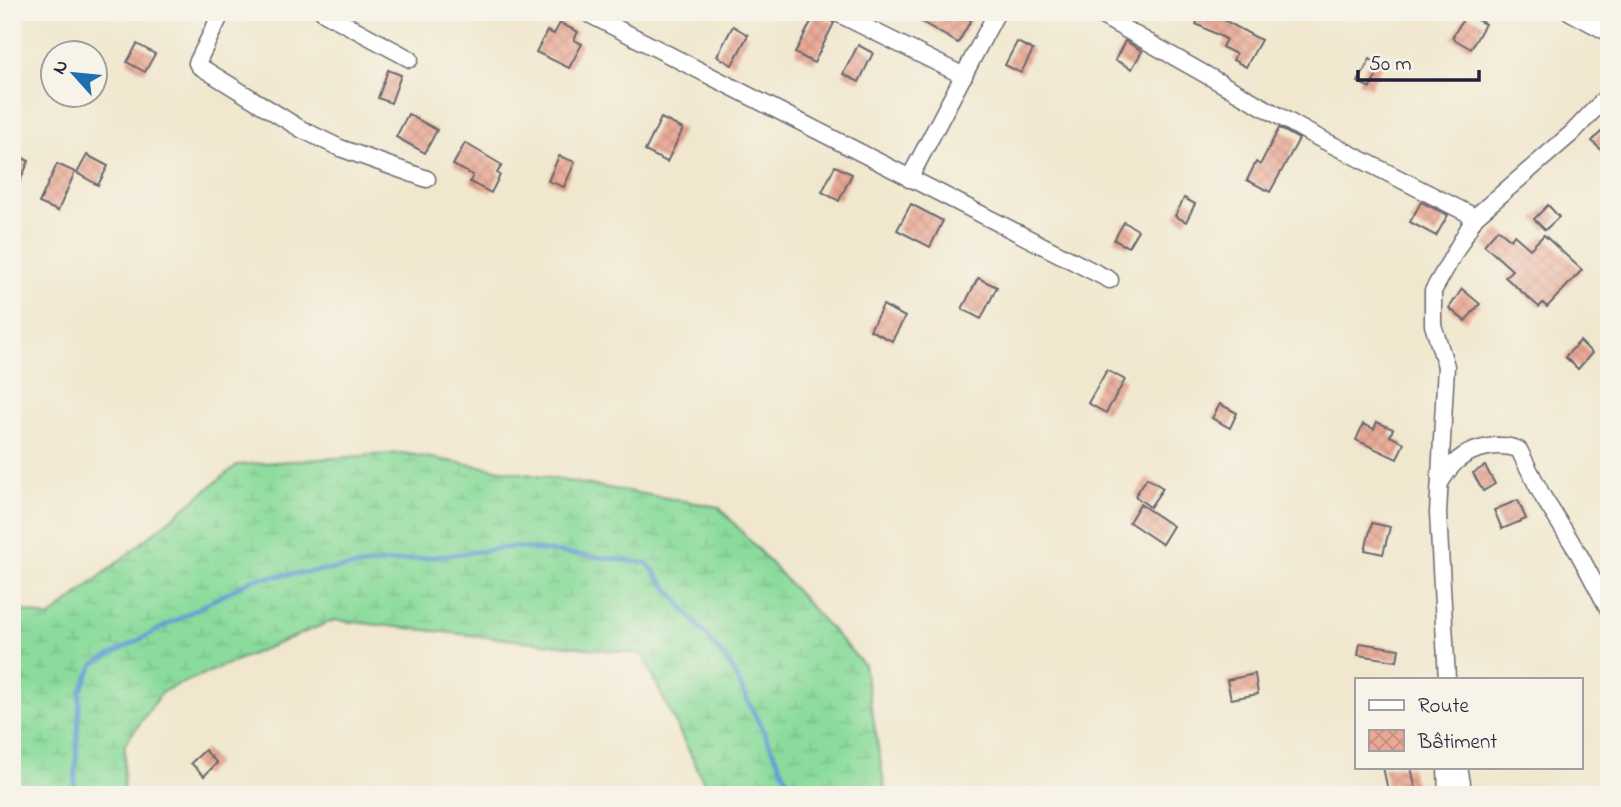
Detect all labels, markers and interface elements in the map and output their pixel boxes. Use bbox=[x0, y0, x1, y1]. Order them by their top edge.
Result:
north arrow bbox=[38, 38, 108, 108]
scale bar bbox=[1358, 38, 1479, 82]
text: 50 m bbox=[1369, 50, 1412, 80]
text: N bbox=[46, 55, 76, 79]
legend bbox=[1355, 678, 1582, 768]
text: Route bbox=[1418, 692, 1470, 722]
text: Bâtiment bbox=[1417, 728, 1497, 758]

